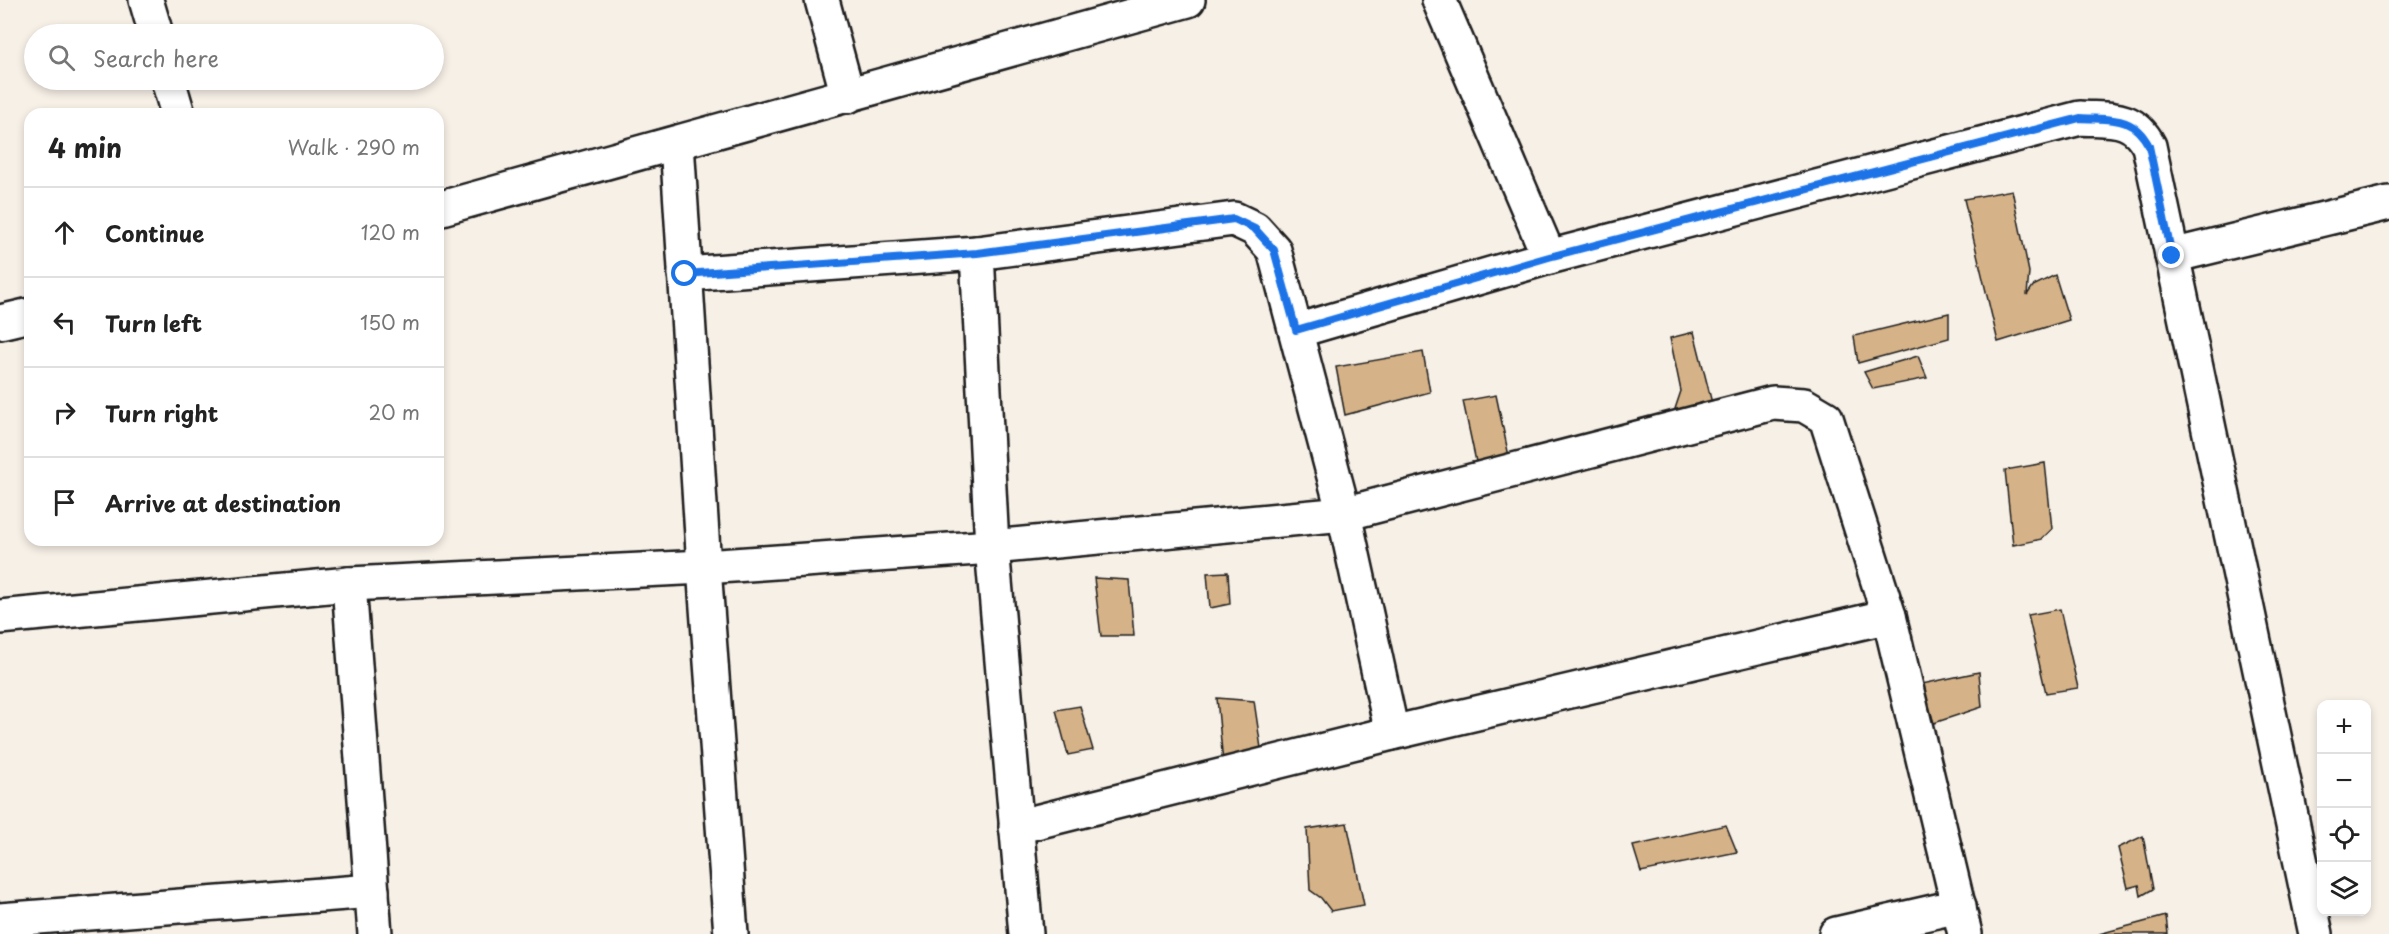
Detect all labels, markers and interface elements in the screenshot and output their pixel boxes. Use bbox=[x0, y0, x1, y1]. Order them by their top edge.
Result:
search box bbox=[24, 24, 444, 90]
icon: search bbox=[45, 41, 78, 74]
text: Search here bbox=[93, 41, 219, 74]
text: 4 min bbox=[48, 128, 122, 167]
text: Walk · 290 m bbox=[288, 132, 420, 162]
icon: ahead bbox=[48, 216, 81, 249]
text: Continue bbox=[105, 216, 204, 249]
text: 120 m bbox=[361, 217, 420, 247]
route end bbox=[2158, 242, 2184, 268]
route start bbox=[671, 260, 697, 286]
icon: left bbox=[48, 306, 81, 339]
text: Turn left bbox=[105, 306, 202, 339]
text: 150 m bbox=[360, 307, 420, 337]
icon: right bbox=[48, 396, 81, 429]
text: Turn right bbox=[105, 396, 218, 429]
text: 20 m bbox=[368, 397, 420, 427]
icon: arrive bbox=[48, 486, 81, 519]
text: Arrive at destination bbox=[105, 486, 341, 519]
map controls bbox=[2317, 700, 2371, 916]
button: + bbox=[2317, 700, 2371, 754]
button: − bbox=[2317, 754, 2371, 808]
button: locate bbox=[2317, 808, 2371, 862]
button: layers bbox=[2317, 862, 2371, 916]

